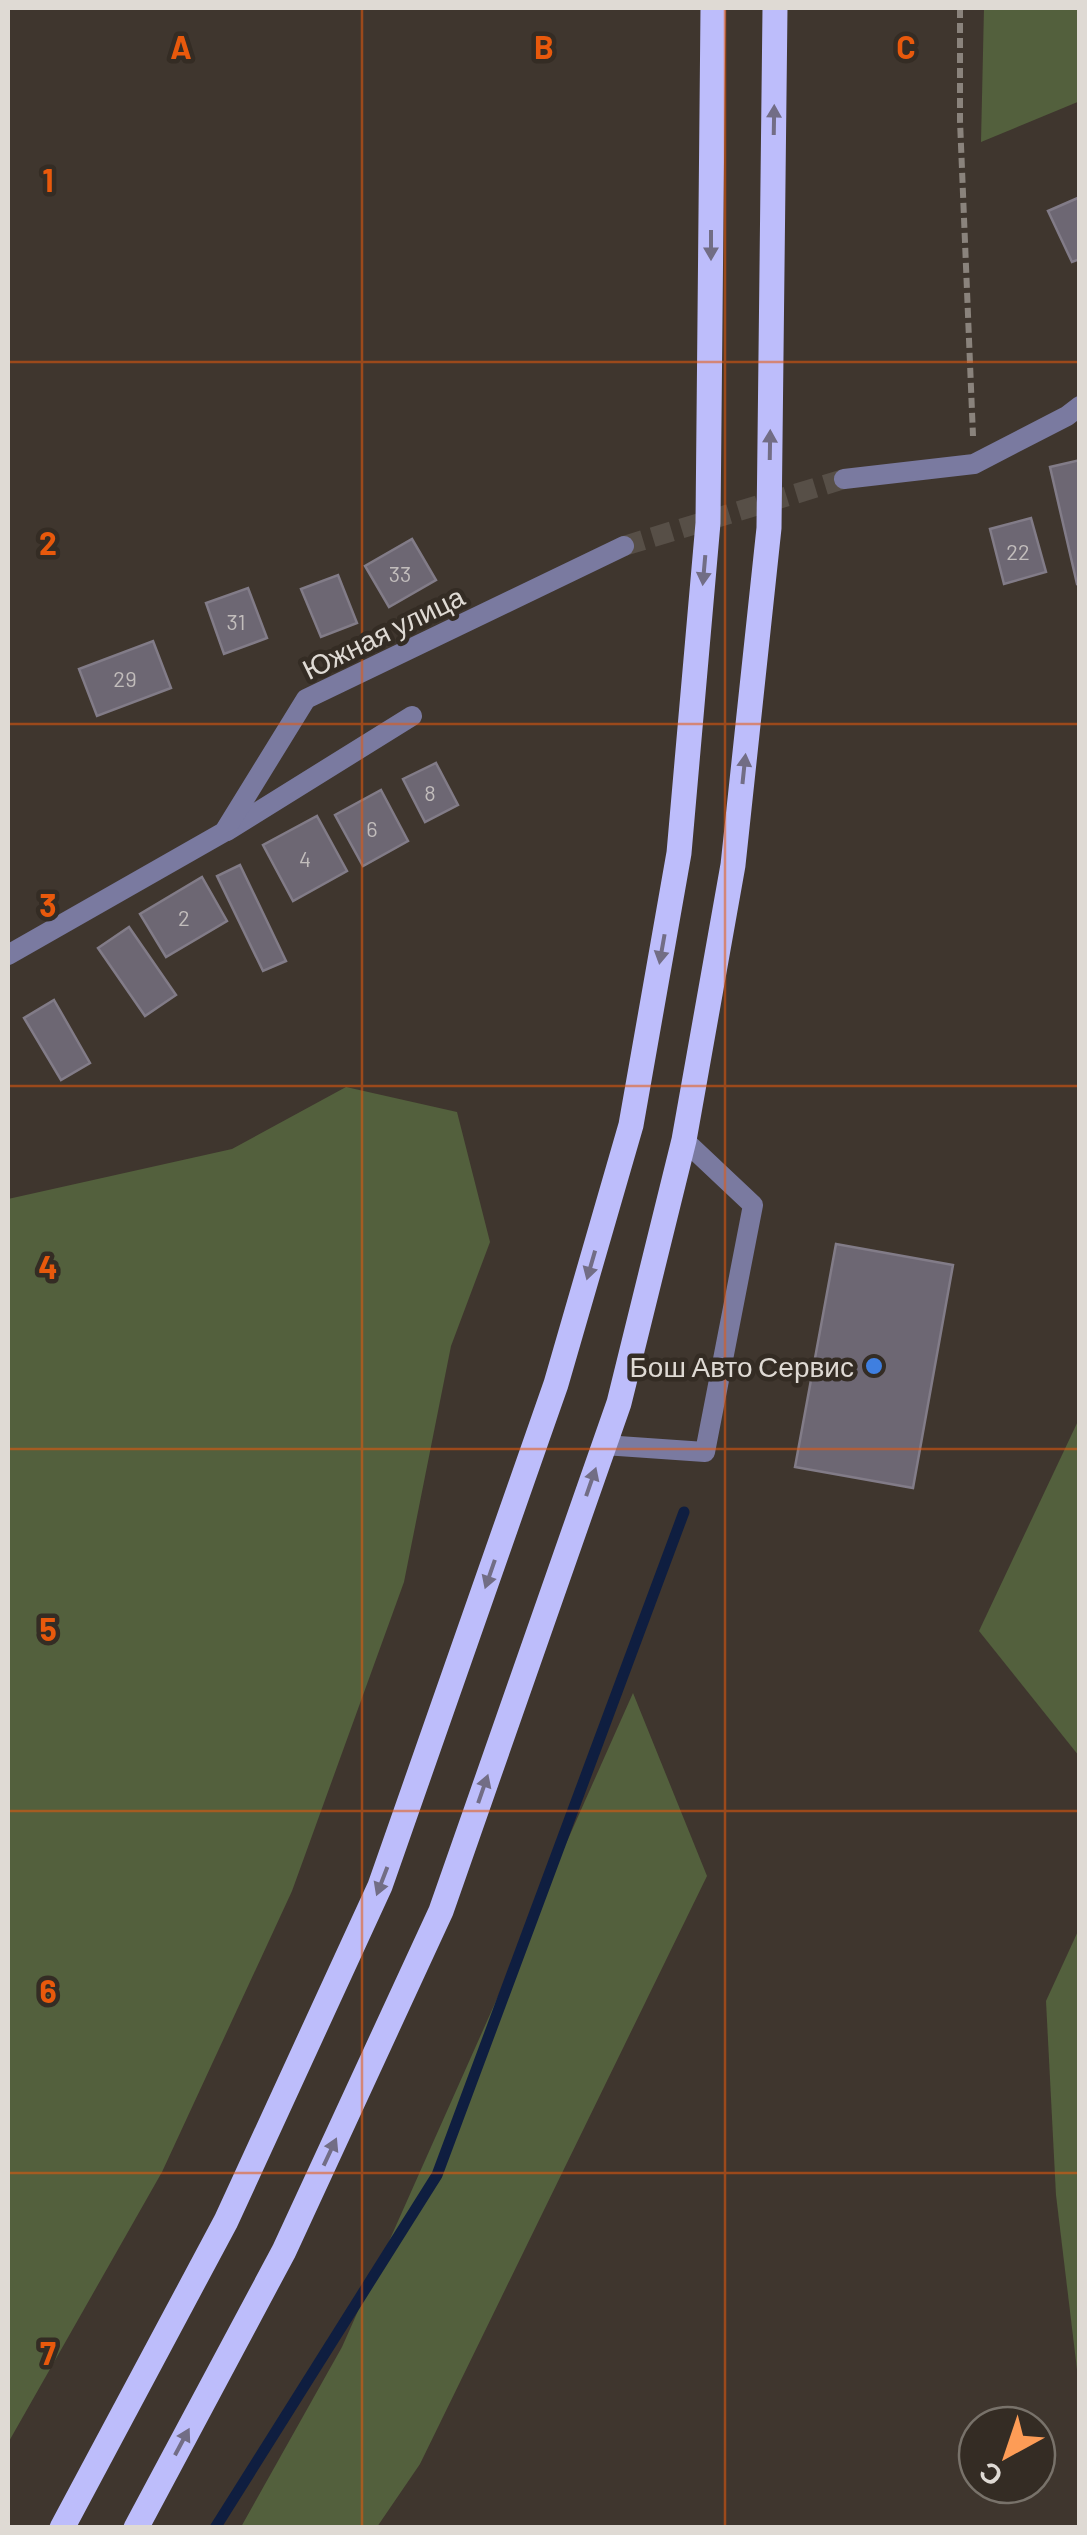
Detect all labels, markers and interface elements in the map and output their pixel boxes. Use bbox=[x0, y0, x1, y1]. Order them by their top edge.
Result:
text: A bbox=[170, 27, 192, 65]
text: B bbox=[534, 27, 554, 65]
text: C bbox=[896, 27, 916, 65]
one-way arrow bbox=[766, 103, 782, 135]
text: 1 bbox=[42, 160, 54, 198]
one-way arrow bbox=[703, 229, 719, 261]
one-way arrow bbox=[763, 428, 779, 460]
text: 2 bbox=[39, 523, 57, 561]
house number: 22 bbox=[1006, 538, 1030, 564]
one-way arrow bbox=[696, 554, 712, 586]
house number: 33 bbox=[389, 560, 411, 586]
street label: Южная улица bbox=[297, 578, 470, 686]
house number: 31 bbox=[227, 608, 245, 634]
house number: 29 bbox=[113, 665, 137, 691]
one-way arrow bbox=[736, 752, 752, 784]
house number: 8 bbox=[424, 779, 436, 805]
house number: 6 bbox=[366, 815, 378, 841]
house number: 4 bbox=[299, 845, 311, 871]
text: 3 bbox=[39, 885, 57, 923]
house number: 2 bbox=[178, 904, 190, 930]
one-way arrow bbox=[654, 934, 669, 965]
text: 4 bbox=[38, 1247, 58, 1285]
one-way arrow bbox=[583, 1251, 598, 1281]
place label: Бош Авто Сервис bbox=[629, 1349, 854, 1383]
marker: Бош Авто Сервис bbox=[863, 1355, 885, 1377]
one-way arrow bbox=[584, 1467, 599, 1497]
one-way arrow bbox=[482, 1560, 497, 1590]
text: 5 bbox=[39, 1609, 57, 1647]
one-way arrow bbox=[477, 1773, 492, 1803]
one-way arrow bbox=[373, 1866, 389, 1896]
text: 6 bbox=[39, 1971, 57, 2009]
one-way arrow bbox=[321, 2137, 338, 2166]
text: 7 bbox=[40, 2333, 56, 2371]
north arrow bbox=[957, 2405, 1057, 2505]
one-way arrow bbox=[173, 2427, 190, 2456]
text: С bbox=[972, 2455, 1009, 2494]

